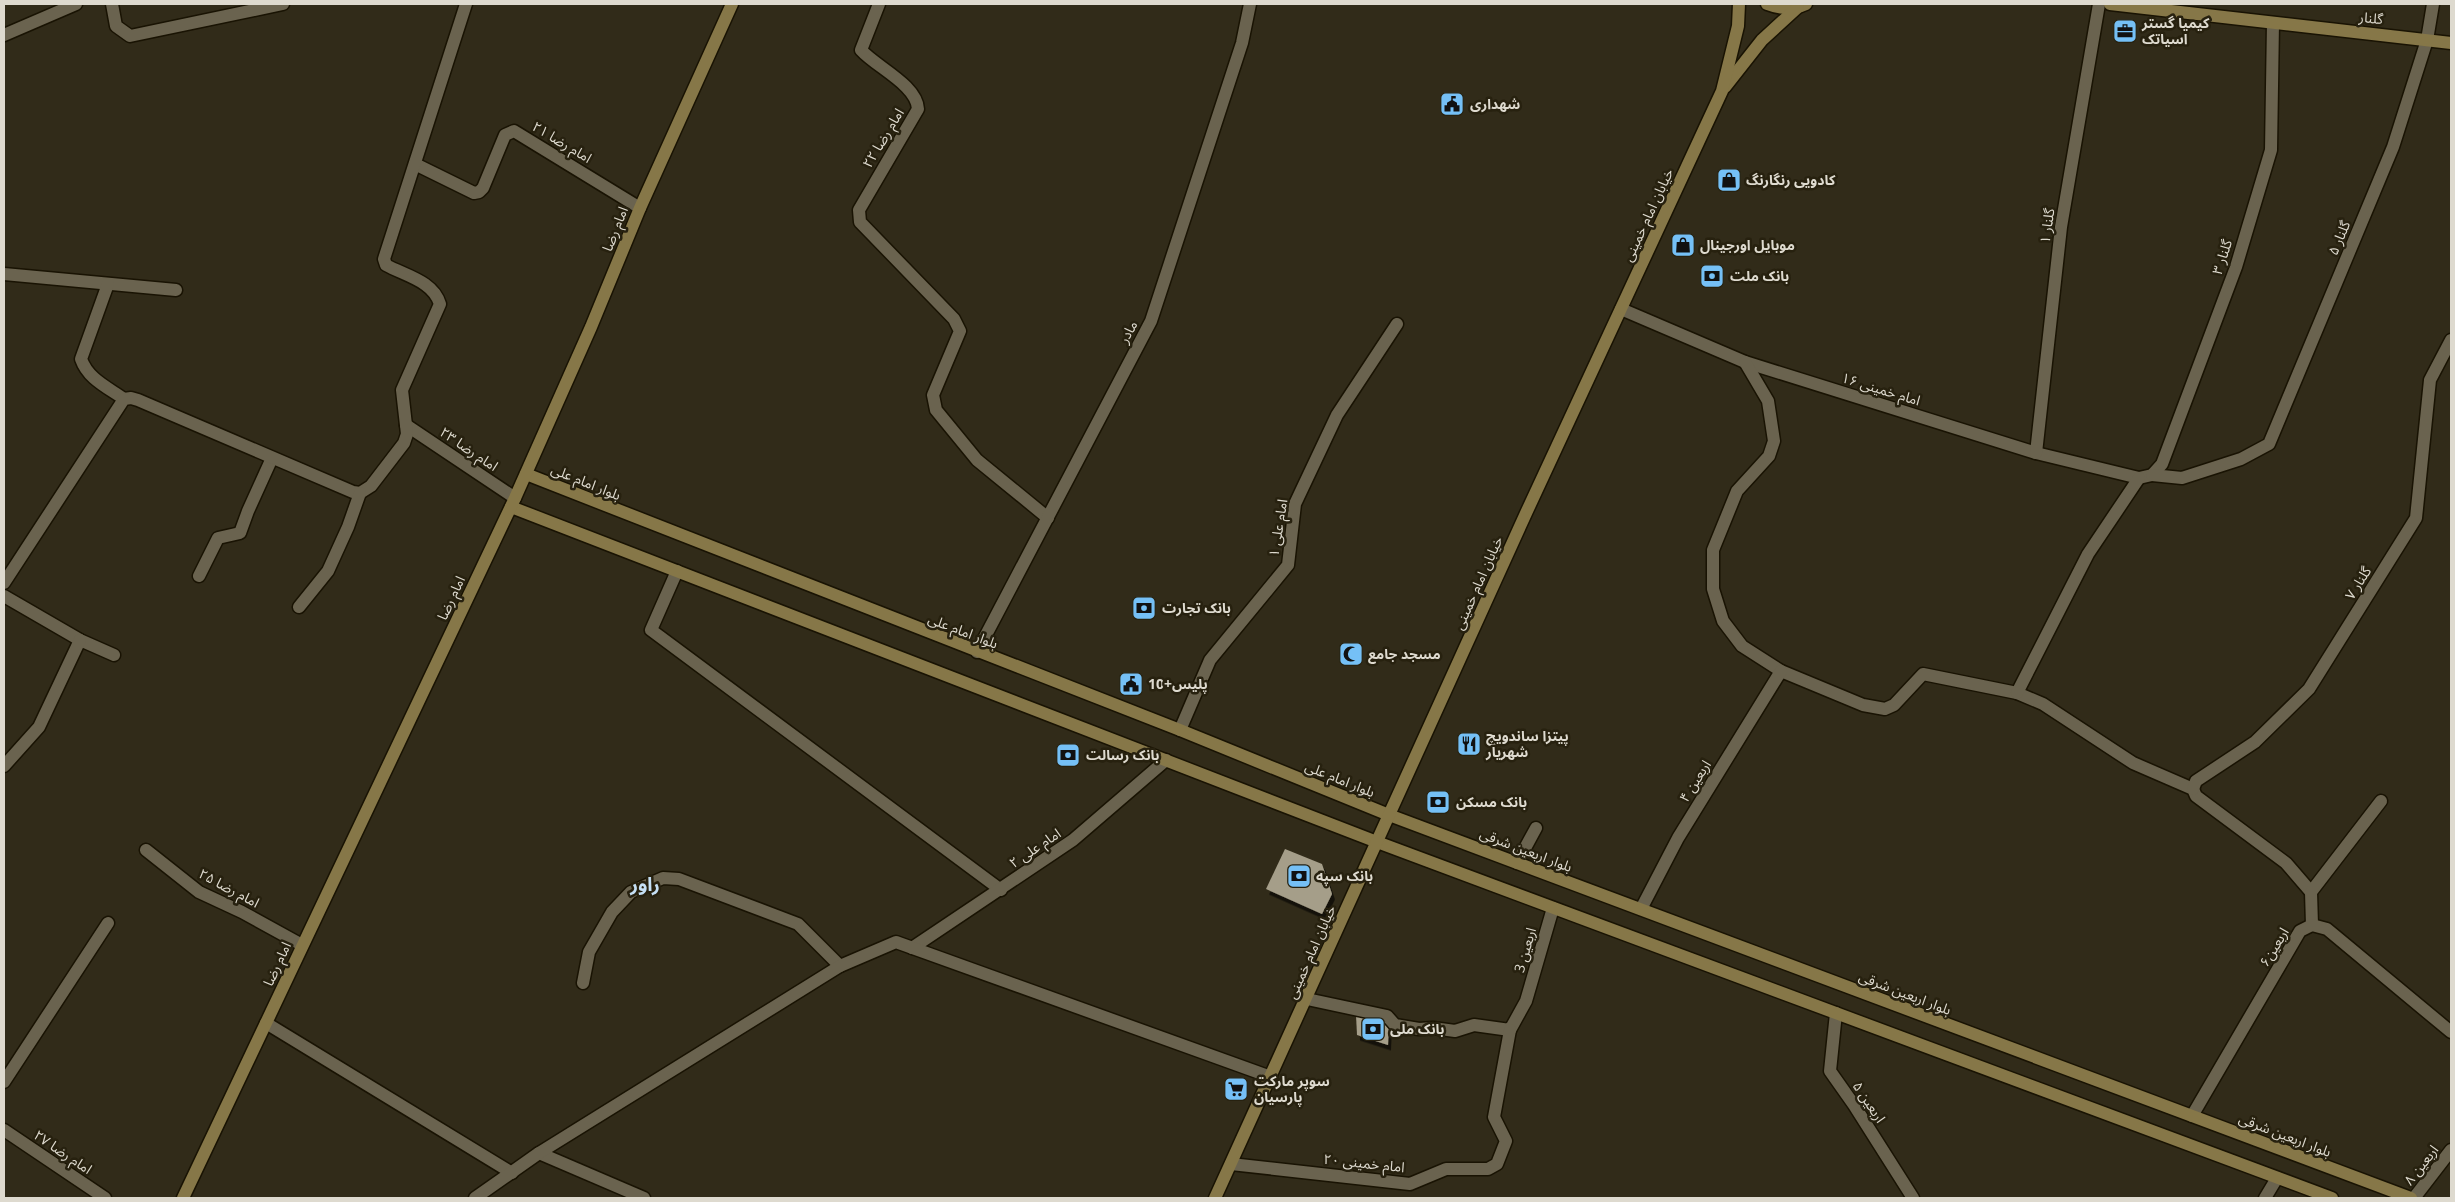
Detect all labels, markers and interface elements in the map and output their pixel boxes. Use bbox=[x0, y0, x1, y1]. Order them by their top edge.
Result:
street label: گلنار bbox=[2357, 7, 2384, 28]
place label: کیمیا گستر اسیاتک bbox=[2141, 13, 2210, 48]
office icon: کیمیا گستر اسیاتک bbox=[2112, 18, 2138, 44]
public building icon: شهداری bbox=[1439, 91, 1465, 117]
place label: شهداری bbox=[1470, 94, 1520, 113]
street label: امام رضا ۲۲ bbox=[857, 104, 909, 172]
street label: امام رضا ۲۱ bbox=[528, 116, 596, 168]
street label: خیابان امام خمینی bbox=[1618, 165, 1679, 265]
shop icon: کادویی رنگارنگ bbox=[1716, 167, 1742, 193]
place label: کادویی رنگارنگ bbox=[1746, 170, 1836, 189]
street label: امام رضا bbox=[597, 204, 634, 255]
street label: گلنار ۱ bbox=[2035, 207, 2058, 245]
street label: گلنار ۵ bbox=[2323, 217, 2354, 258]
shop icon: موبایل اورجینال bbox=[1670, 232, 1696, 258]
place label: موبایل اورجینال bbox=[1700, 235, 1795, 254]
street label: گلنار ۳ bbox=[2207, 237, 2236, 277]
bank icon: بانک ملت bbox=[1699, 263, 1725, 289]
place label: بانک ملت bbox=[1730, 266, 1789, 285]
street label: مادر bbox=[1113, 317, 1141, 347]
street label: امام خمینی ۱۶ bbox=[1839, 368, 1923, 411]
street label: امام رضا ۲۳ bbox=[435, 422, 502, 477]
street label: بلوار امام علی bbox=[548, 459, 624, 506]
street label: امام علی ۱ bbox=[1264, 498, 1293, 559]
street label: خیابان امام خمینی bbox=[1448, 533, 1508, 633]
street label: گلنار ۷ bbox=[2340, 562, 2375, 603]
street label: امام رضا bbox=[432, 573, 471, 624]
bank icon: بانک تجارت bbox=[1131, 595, 1157, 621]
place label: بانک تجارت bbox=[1162, 598, 1231, 617]
street label: بلوار امام علی bbox=[925, 609, 1001, 655]
mosque icon: مسجد جامع bbox=[1338, 641, 1364, 667]
place label: مسجد جامع bbox=[1368, 644, 1441, 664]
public building icon: پلیس+10 bbox=[1118, 671, 1144, 697]
place label: پلیس+10 bbox=[1148, 674, 1208, 694]
place label: پیتزا ساندویچ شهریار bbox=[1485, 726, 1569, 761]
restaurant icon: پیتزا ساندویچ شهریار bbox=[1456, 731, 1482, 757]
bank icon: بانک رسالت bbox=[1055, 742, 1081, 768]
place label: بانک رسالت bbox=[1086, 745, 1160, 764]
street label: بلوار امام علی bbox=[1302, 756, 1378, 803]
street label: اربعین ۴ bbox=[1674, 756, 1715, 805]
bank icon: بانک مسکن bbox=[1425, 789, 1451, 815]
place label: بانک مسکن bbox=[1456, 792, 1527, 811]
street label: امام علی ۲ bbox=[1005, 823, 1065, 873]
street label: بلوار اربعین شرقی bbox=[1477, 823, 1575, 876]
bank icon: بانک سپه bbox=[1286, 863, 1312, 889]
street label: امام رضا ۲۵ bbox=[195, 864, 263, 913]
place label: بانک سپه bbox=[1316, 866, 1373, 886]
district label: راور bbox=[629, 871, 660, 897]
street label: خیابان امام خمینی bbox=[1281, 902, 1341, 1002]
street label: اربعین۶ bbox=[2254, 924, 2293, 970]
street label: اربعین 3 bbox=[1509, 925, 1540, 975]
street label: امام رضا bbox=[258, 939, 297, 990]
street label: بلوار اربعین شرقی bbox=[1856, 966, 1954, 1019]
bank icon: بانک ملی bbox=[1360, 1016, 1386, 1042]
place label: بانک ملی bbox=[1390, 1019, 1444, 1038]
place label: سوپر مارکت پارسیان bbox=[1254, 1071, 1330, 1107]
supermarket icon: سوپر مارکت پارسیان bbox=[1223, 1076, 1249, 1102]
street label: اربعین ۵ bbox=[1849, 1077, 1890, 1126]
street label: بلوار اربعین شرقی bbox=[2236, 1108, 2334, 1161]
street label: امام رضا ۲۷ bbox=[29, 1125, 96, 1180]
street label: اربعین ۸ bbox=[2399, 1141, 2442, 1189]
street label: امام خمینی ۲۰ bbox=[1322, 1149, 1406, 1178]

